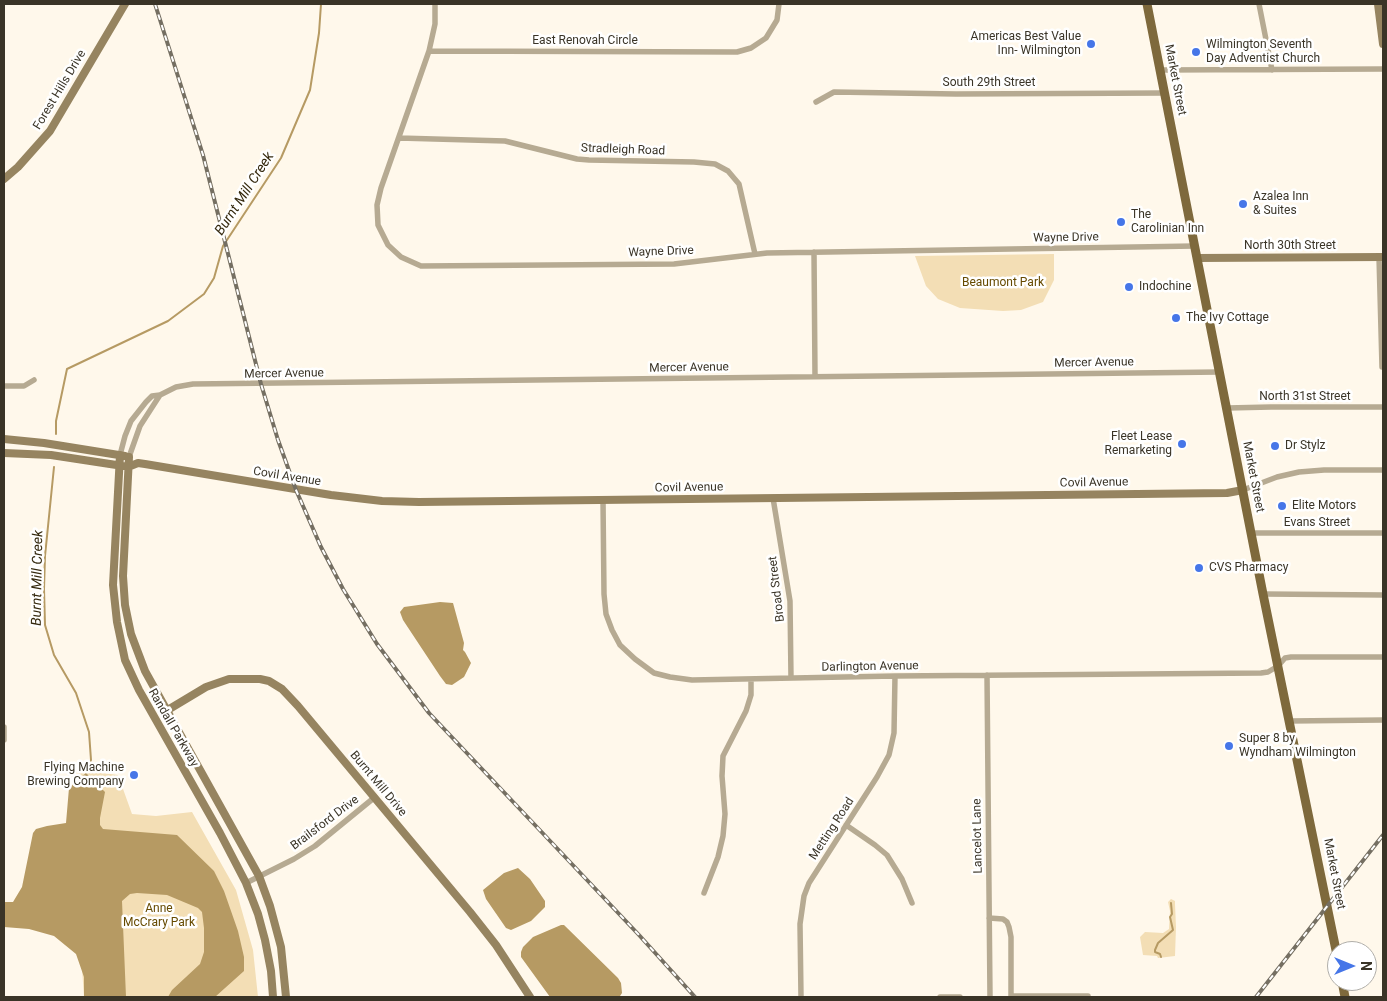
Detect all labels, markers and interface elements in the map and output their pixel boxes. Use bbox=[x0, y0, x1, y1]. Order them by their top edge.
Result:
place label: Americas Best Value Inn- Wilmington bbox=[971, 30, 1081, 58]
street label: East Renovah Circle bbox=[532, 34, 638, 48]
marker: Americas Best Value Inn- Wilmington bbox=[1085, 38, 1097, 50]
place label: Wilmington Seventh Day Adventist Church bbox=[1206, 38, 1320, 66]
street label: Market Street bbox=[1161, 43, 1189, 117]
marker: Wilmington Seventh Day Adventist Church bbox=[1190, 46, 1202, 58]
street label: Forest Hills Drive bbox=[31, 48, 89, 132]
street label: South 29th Street bbox=[943, 76, 1035, 90]
street label: Stradleigh Road bbox=[581, 141, 665, 159]
water label: Burnt Mill Creek bbox=[212, 149, 278, 239]
place label: Azalea Inn & Suites bbox=[1253, 190, 1309, 218]
marker: Azalea Inn & Suites bbox=[1237, 198, 1249, 210]
place label: The Carolinian Inn bbox=[1131, 208, 1204, 236]
marker: The Carolinian Inn bbox=[1115, 216, 1127, 228]
street label: Wayne Drive bbox=[1033, 230, 1099, 246]
street label: North 30th Street bbox=[1244, 239, 1336, 253]
street label: Wayne Drive bbox=[628, 244, 694, 260]
park label: Beaumont Park bbox=[962, 276, 1044, 290]
place label: Indochine bbox=[1139, 280, 1191, 294]
marker: Indochine bbox=[1123, 281, 1135, 293]
place label: The Ivy Cottage bbox=[1186, 311, 1269, 325]
marker: The Ivy Cottage bbox=[1170, 312, 1182, 324]
street label: Mercer Avenue bbox=[1054, 355, 1134, 371]
street label: Mercer Avenue bbox=[649, 360, 729, 376]
street label: Mercer Avenue bbox=[244, 366, 324, 382]
street label: North 31st Street bbox=[1259, 390, 1351, 404]
place label: Fleet Lease Remarketing bbox=[1105, 430, 1172, 458]
marker: Fleet Lease Remarketing bbox=[1176, 438, 1188, 450]
place label: Dr Stylz bbox=[1285, 439, 1326, 453]
street label: Market Street bbox=[1239, 440, 1267, 514]
marker: Dr Stylz bbox=[1269, 440, 1281, 452]
street label: Covil Avenue bbox=[252, 465, 322, 489]
street label: Covil Avenue bbox=[1060, 475, 1128, 491]
street label: Covil Avenue bbox=[655, 480, 723, 496]
place label: Elite Motors bbox=[1292, 499, 1356, 513]
marker: Elite Motors bbox=[1276, 500, 1288, 512]
street label: Evans Street bbox=[1284, 516, 1350, 530]
water label: Burnt Mill Creek bbox=[29, 530, 47, 626]
street label: Broad Street bbox=[766, 555, 788, 623]
place label: CVS Pharmacy bbox=[1209, 561, 1288, 575]
marker: CVS Pharmacy bbox=[1193, 562, 1205, 574]
street label: Darlington Avenue bbox=[821, 659, 919, 675]
street label: Randall Parkway bbox=[145, 686, 201, 770]
place label: Super 8 by Wyndham Wilmington bbox=[1239, 732, 1356, 760]
marker: Super 8 by Wyndham Wilmington bbox=[1223, 740, 1235, 752]
street label: Burnt Mill Drive bbox=[346, 748, 410, 820]
place label: Flying Machine Brewing Company bbox=[27, 761, 124, 789]
marker: Flying Machine Brewing Company bbox=[128, 769, 140, 781]
street label: Brailsford Drive bbox=[288, 793, 362, 853]
street label: Metting Road bbox=[806, 795, 858, 863]
street label: Lancelot Lane bbox=[970, 798, 986, 874]
street label: Market Street bbox=[1320, 837, 1348, 911]
park label: Anne McCrary Park bbox=[123, 902, 195, 930]
north arrow bbox=[1327, 941, 1377, 991]
text: N bbox=[1358, 961, 1374, 971]

